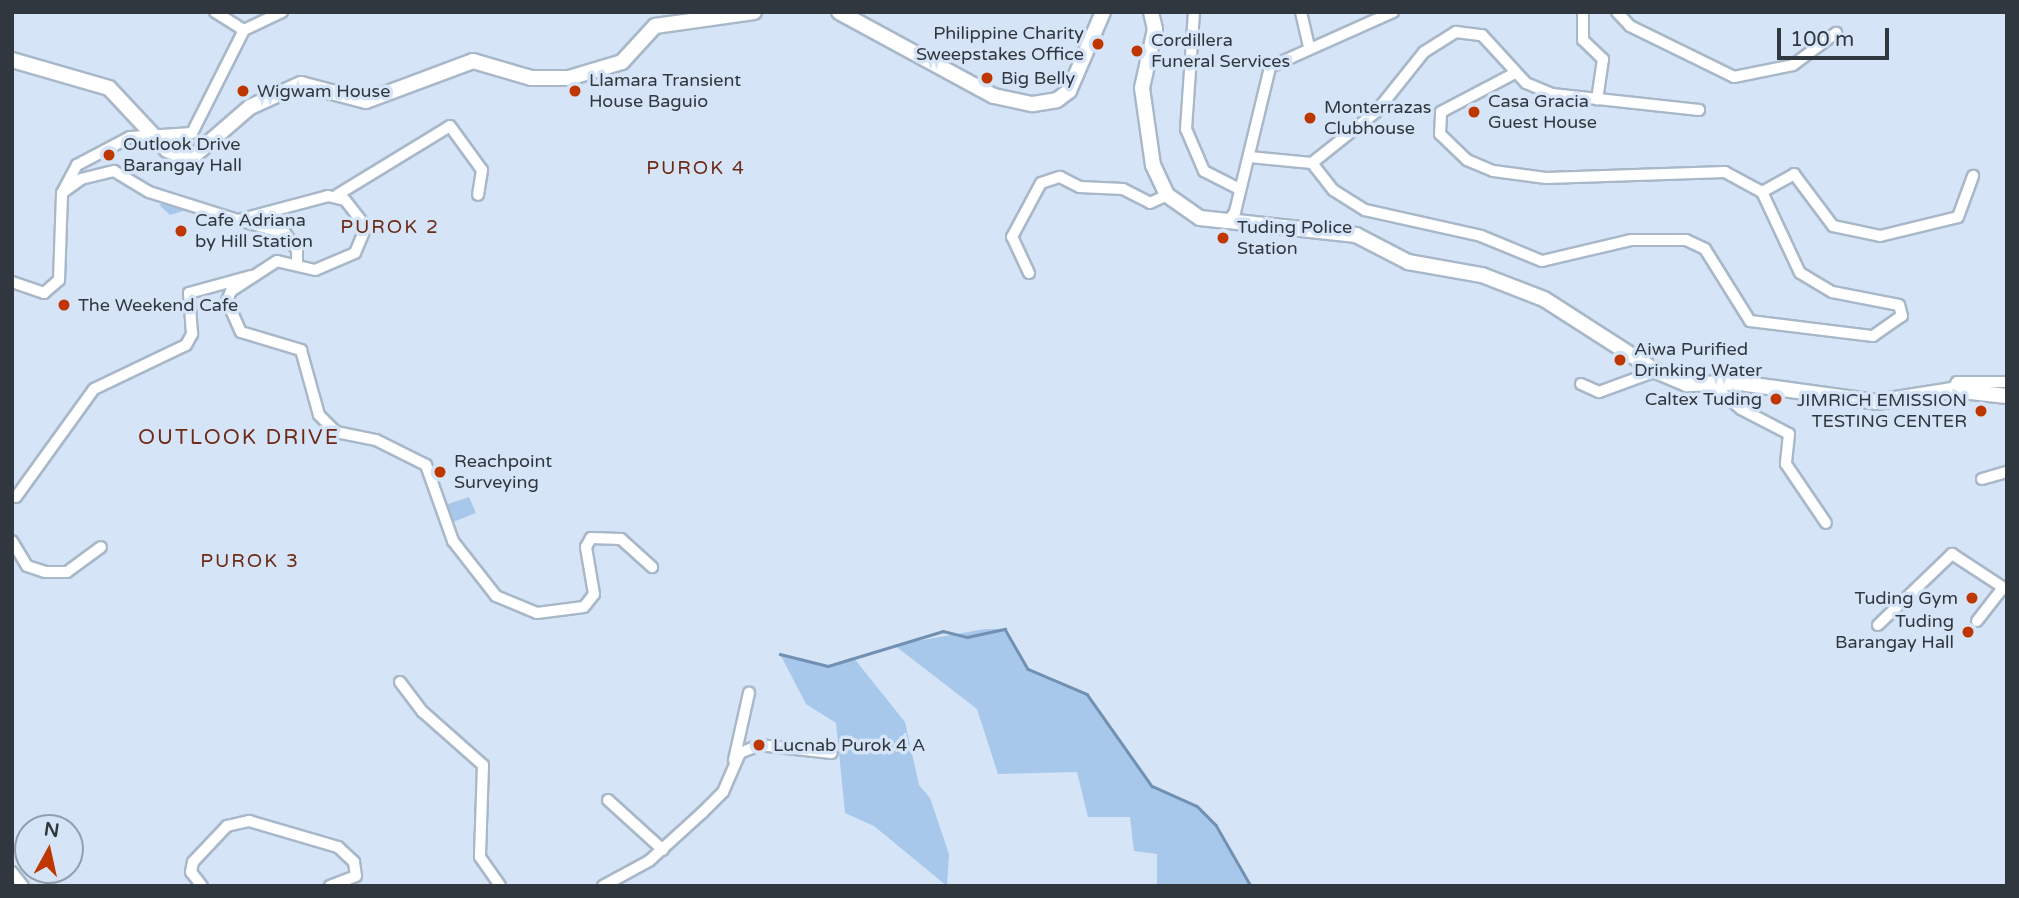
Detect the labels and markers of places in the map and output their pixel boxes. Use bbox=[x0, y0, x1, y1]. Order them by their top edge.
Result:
place label: Philippine Charity Sweepstakes Office bbox=[916, 23, 1084, 66]
place label: Cordillera Funeral Services bbox=[1151, 30, 1290, 72]
marker: Philippine Charity Sweepstakes Office bbox=[1090, 36, 1106, 52]
marker: Cordillera Funeral Services bbox=[1129, 43, 1145, 59]
place label: Big Belly bbox=[1001, 67, 1075, 89]
place label: Llamara Transient House Baguio bbox=[589, 70, 741, 112]
marker: Big Belly bbox=[979, 70, 995, 86]
place label: Wigwam House bbox=[257, 80, 390, 102]
marker: Wigwam House bbox=[235, 83, 251, 99]
marker: Llamara Transient House Baguio bbox=[567, 83, 583, 99]
place label: Casa Gracia Guest House bbox=[1488, 91, 1597, 134]
place label: Monterrazas Clubhouse bbox=[1324, 97, 1431, 140]
marker: Casa Gracia Guest House bbox=[1466, 104, 1482, 120]
marker: Monterrazas Clubhouse bbox=[1302, 110, 1318, 126]
place label: Outlook Drive Barangay Hall bbox=[123, 134, 242, 176]
marker: Outlook Drive Barangay Hall bbox=[101, 147, 117, 163]
place label: Cafe Adriana by Hill Station bbox=[195, 210, 313, 252]
place label: Tuding Police Station bbox=[1237, 217, 1352, 260]
marker: Cafe Adriana by Hill Station bbox=[173, 223, 189, 239]
marker: Tuding Police Station bbox=[1215, 230, 1231, 246]
place label: The Weekend Cafe bbox=[78, 294, 238, 316]
marker: The Weekend Cafe bbox=[56, 297, 72, 313]
place label: Aiwa Purified Drinking Water bbox=[1634, 339, 1762, 382]
marker: Aiwa Purified Drinking Water bbox=[1612, 352, 1628, 368]
place label: Caltex Tuding bbox=[1645, 388, 1762, 410]
place label: JIMRICH EMISSION TESTING CENTER bbox=[1797, 390, 1967, 432]
marker: Caltex Tuding bbox=[1768, 391, 1784, 407]
marker: JIMRICH EMISSION TESTING CENTER bbox=[1973, 403, 1989, 419]
place label: Reachpoint Surveying bbox=[454, 451, 552, 494]
marker: Reachpoint Surveying bbox=[432, 464, 448, 480]
place label: Tuding Gym bbox=[1855, 587, 1958, 609]
marker: Tuding Gym bbox=[1964, 590, 1980, 606]
place label: Tuding Barangay Hall bbox=[1835, 611, 1954, 654]
marker: Tuding Barangay Hall bbox=[1960, 624, 1976, 640]
place label: Lucnab Purok 4 A bbox=[773, 734, 925, 756]
marker: Lucnab Purok 4 A bbox=[751, 737, 767, 753]

